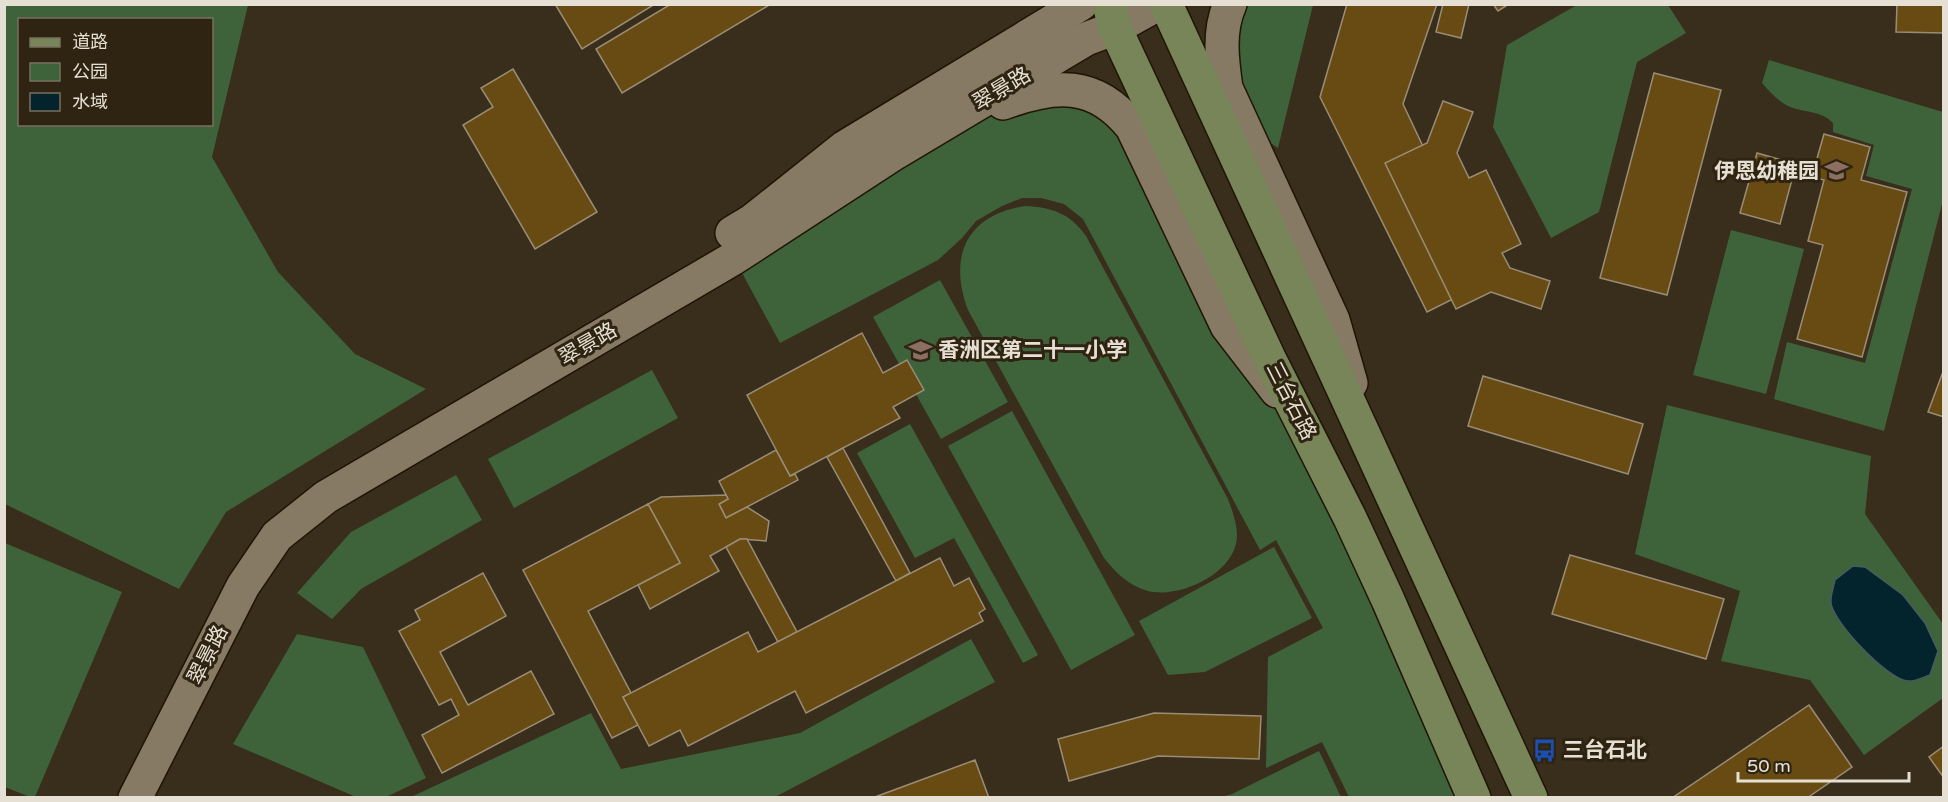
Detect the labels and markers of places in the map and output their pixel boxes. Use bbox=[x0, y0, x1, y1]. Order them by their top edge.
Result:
school or university icon: 伊恩幼稚园 bbox=[1824, 158, 1850, 184]
place label: 伊恩幼稚园 bbox=[1714, 159, 1819, 184]
school or university icon: 香洲区第二十一小学 bbox=[907, 337, 933, 363]
place label: 香洲区第二十一小学 bbox=[938, 338, 1127, 363]
bus stop icon: 三台石北 bbox=[1532, 737, 1558, 763]
place label: 三台石北 bbox=[1563, 738, 1647, 763]

